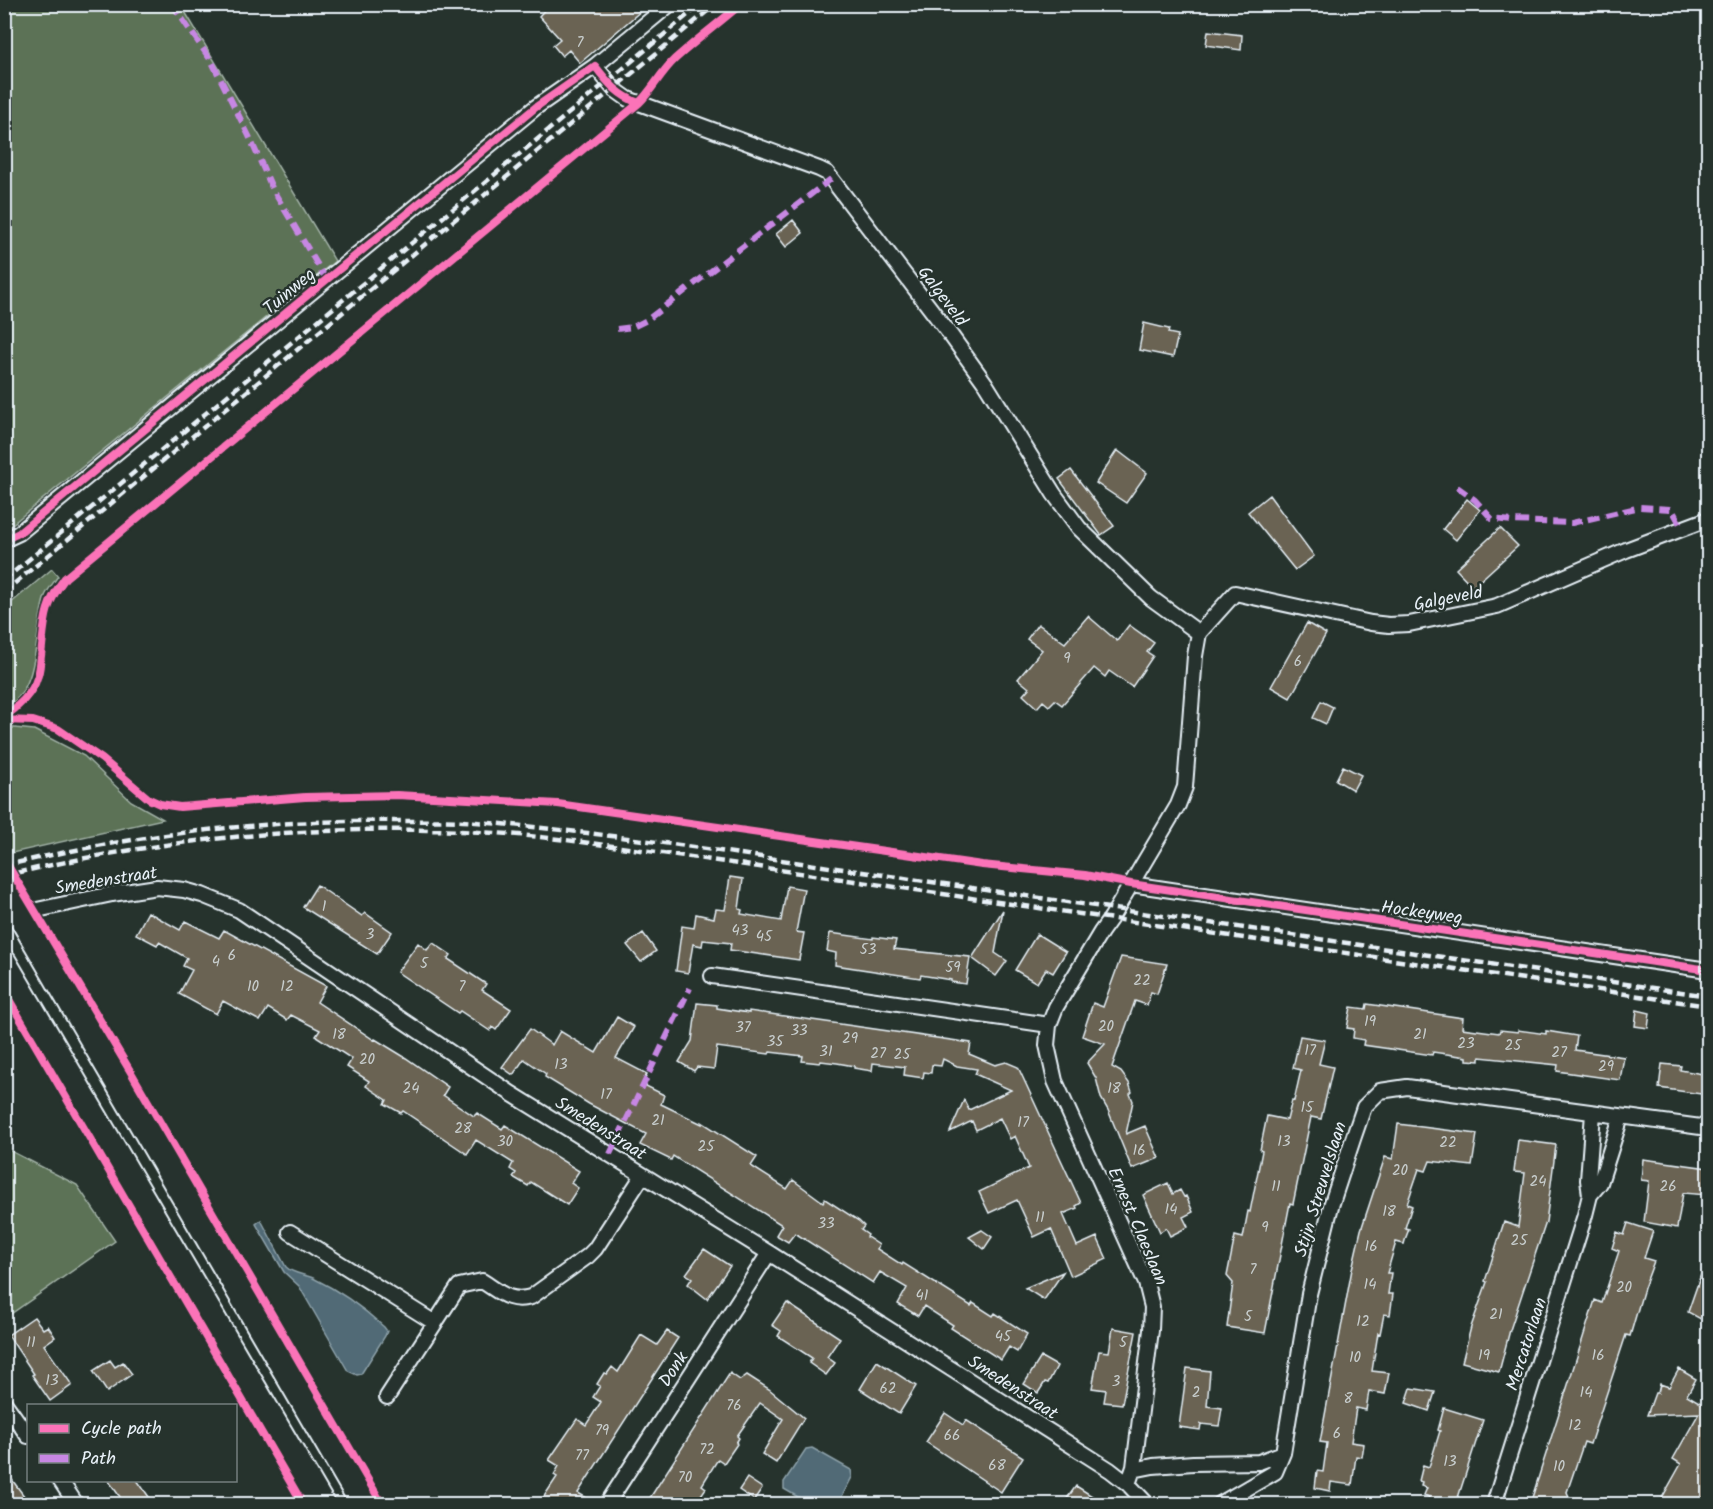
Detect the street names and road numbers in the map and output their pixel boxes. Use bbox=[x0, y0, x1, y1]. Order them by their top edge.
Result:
street label: Galgeveld bbox=[909, 260, 975, 334]
street label: Tuinweg bbox=[257, 261, 323, 323]
street label: Galgeveld bbox=[1411, 578, 1486, 620]
street label: Smedenstraat bbox=[53, 859, 160, 904]
street label: Hockeyweg bbox=[1379, 893, 1464, 934]
street label: Smedenstraat bbox=[549, 1090, 652, 1169]
street label: Stijn Streuvelslaan bbox=[1287, 1118, 1356, 1261]
street label: Ernest Claeslaan bbox=[1099, 1163, 1175, 1290]
street label: Mercatorlaan bbox=[1499, 1294, 1556, 1395]
street label: Donk bbox=[652, 1346, 697, 1394]
street label: Smedenstraat bbox=[961, 1348, 1064, 1429]

